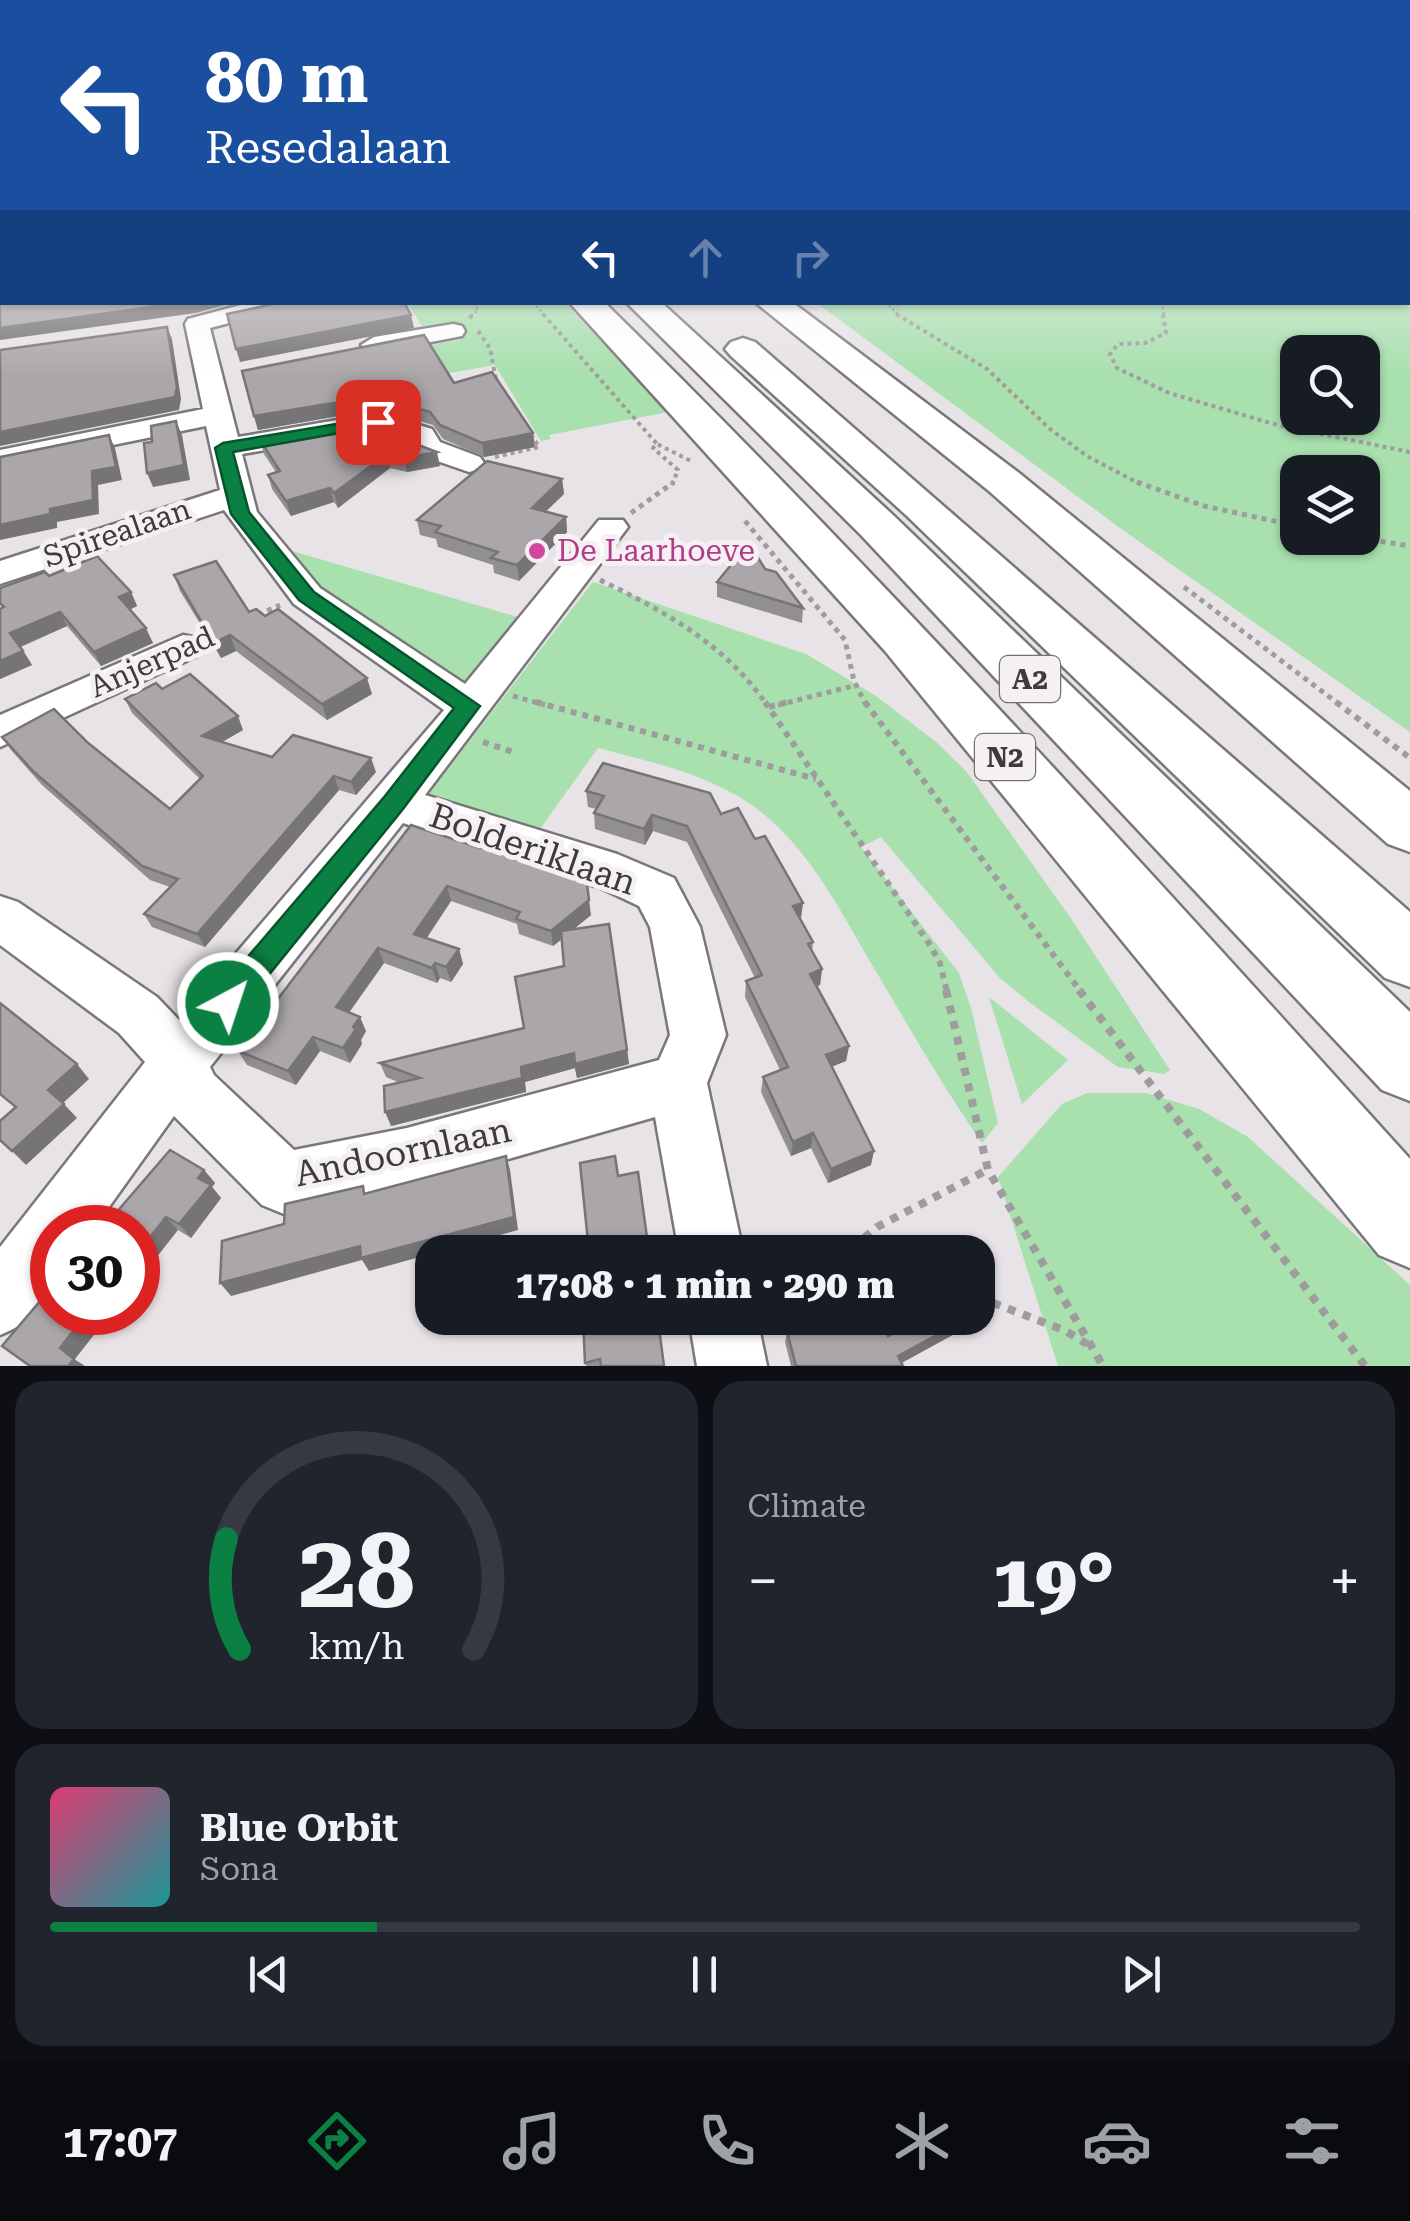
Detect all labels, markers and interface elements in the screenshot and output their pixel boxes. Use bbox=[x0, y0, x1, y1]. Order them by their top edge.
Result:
text: 80 m bbox=[205, 37, 369, 119]
icon: left bbox=[40, 40, 170, 170]
text: Resedalaan bbox=[205, 121, 451, 174]
icon: left bbox=[573, 230, 628, 285]
icon: ahead bbox=[678, 230, 733, 285]
icon: right bbox=[783, 230, 838, 285]
map controls bbox=[1280, 335, 1380, 555]
button: search bbox=[1280, 335, 1380, 435]
pin bbox=[336, 380, 421, 465]
icon: arrive bbox=[351, 395, 406, 450]
button: layers bbox=[1280, 455, 1380, 555]
street label: Spirealaan bbox=[39, 491, 195, 574]
place label: De Laarhoeve bbox=[557, 533, 755, 568]
marker: De Laarhoeve bbox=[526, 540, 548, 562]
street label: Anjerpad bbox=[84, 619, 219, 704]
road number: A2 bbox=[1000, 656, 1060, 702]
road number: N2 bbox=[975, 734, 1035, 780]
street label: Bolderiklaan bbox=[424, 795, 641, 904]
position arrow bbox=[176, 951, 280, 1055]
street label: Andoornlaan bbox=[291, 1110, 515, 1195]
speed limit sign: 30 bbox=[30, 1205, 160, 1335]
text: 17:08 · 1 min · 290 m bbox=[515, 1263, 895, 1307]
text: Climate bbox=[748, 1487, 866, 1525]
text: 28 bbox=[298, 1511, 414, 1632]
text: 19° bbox=[993, 1537, 1115, 1625]
text: − bbox=[748, 1549, 778, 1613]
text: + bbox=[1329, 1549, 1360, 1613]
text: km/h bbox=[308, 1626, 404, 1668]
text: Blue Orbit bbox=[200, 1806, 398, 1850]
text: Sona bbox=[200, 1850, 278, 1888]
icon: previous bbox=[241, 1947, 296, 2002]
icon: pause bbox=[677, 1947, 732, 2002]
icon: next bbox=[1114, 1947, 1169, 2002]
icon: directions bbox=[302, 2106, 372, 2176]
icon: music bbox=[497, 2106, 567, 2176]
icon: phone bbox=[692, 2106, 762, 2176]
icon: climate bbox=[887, 2106, 957, 2176]
icon: car bbox=[1082, 2106, 1152, 2176]
icon: filters bbox=[1277, 2106, 1347, 2176]
text: 17:07 bbox=[63, 2115, 177, 2168]

